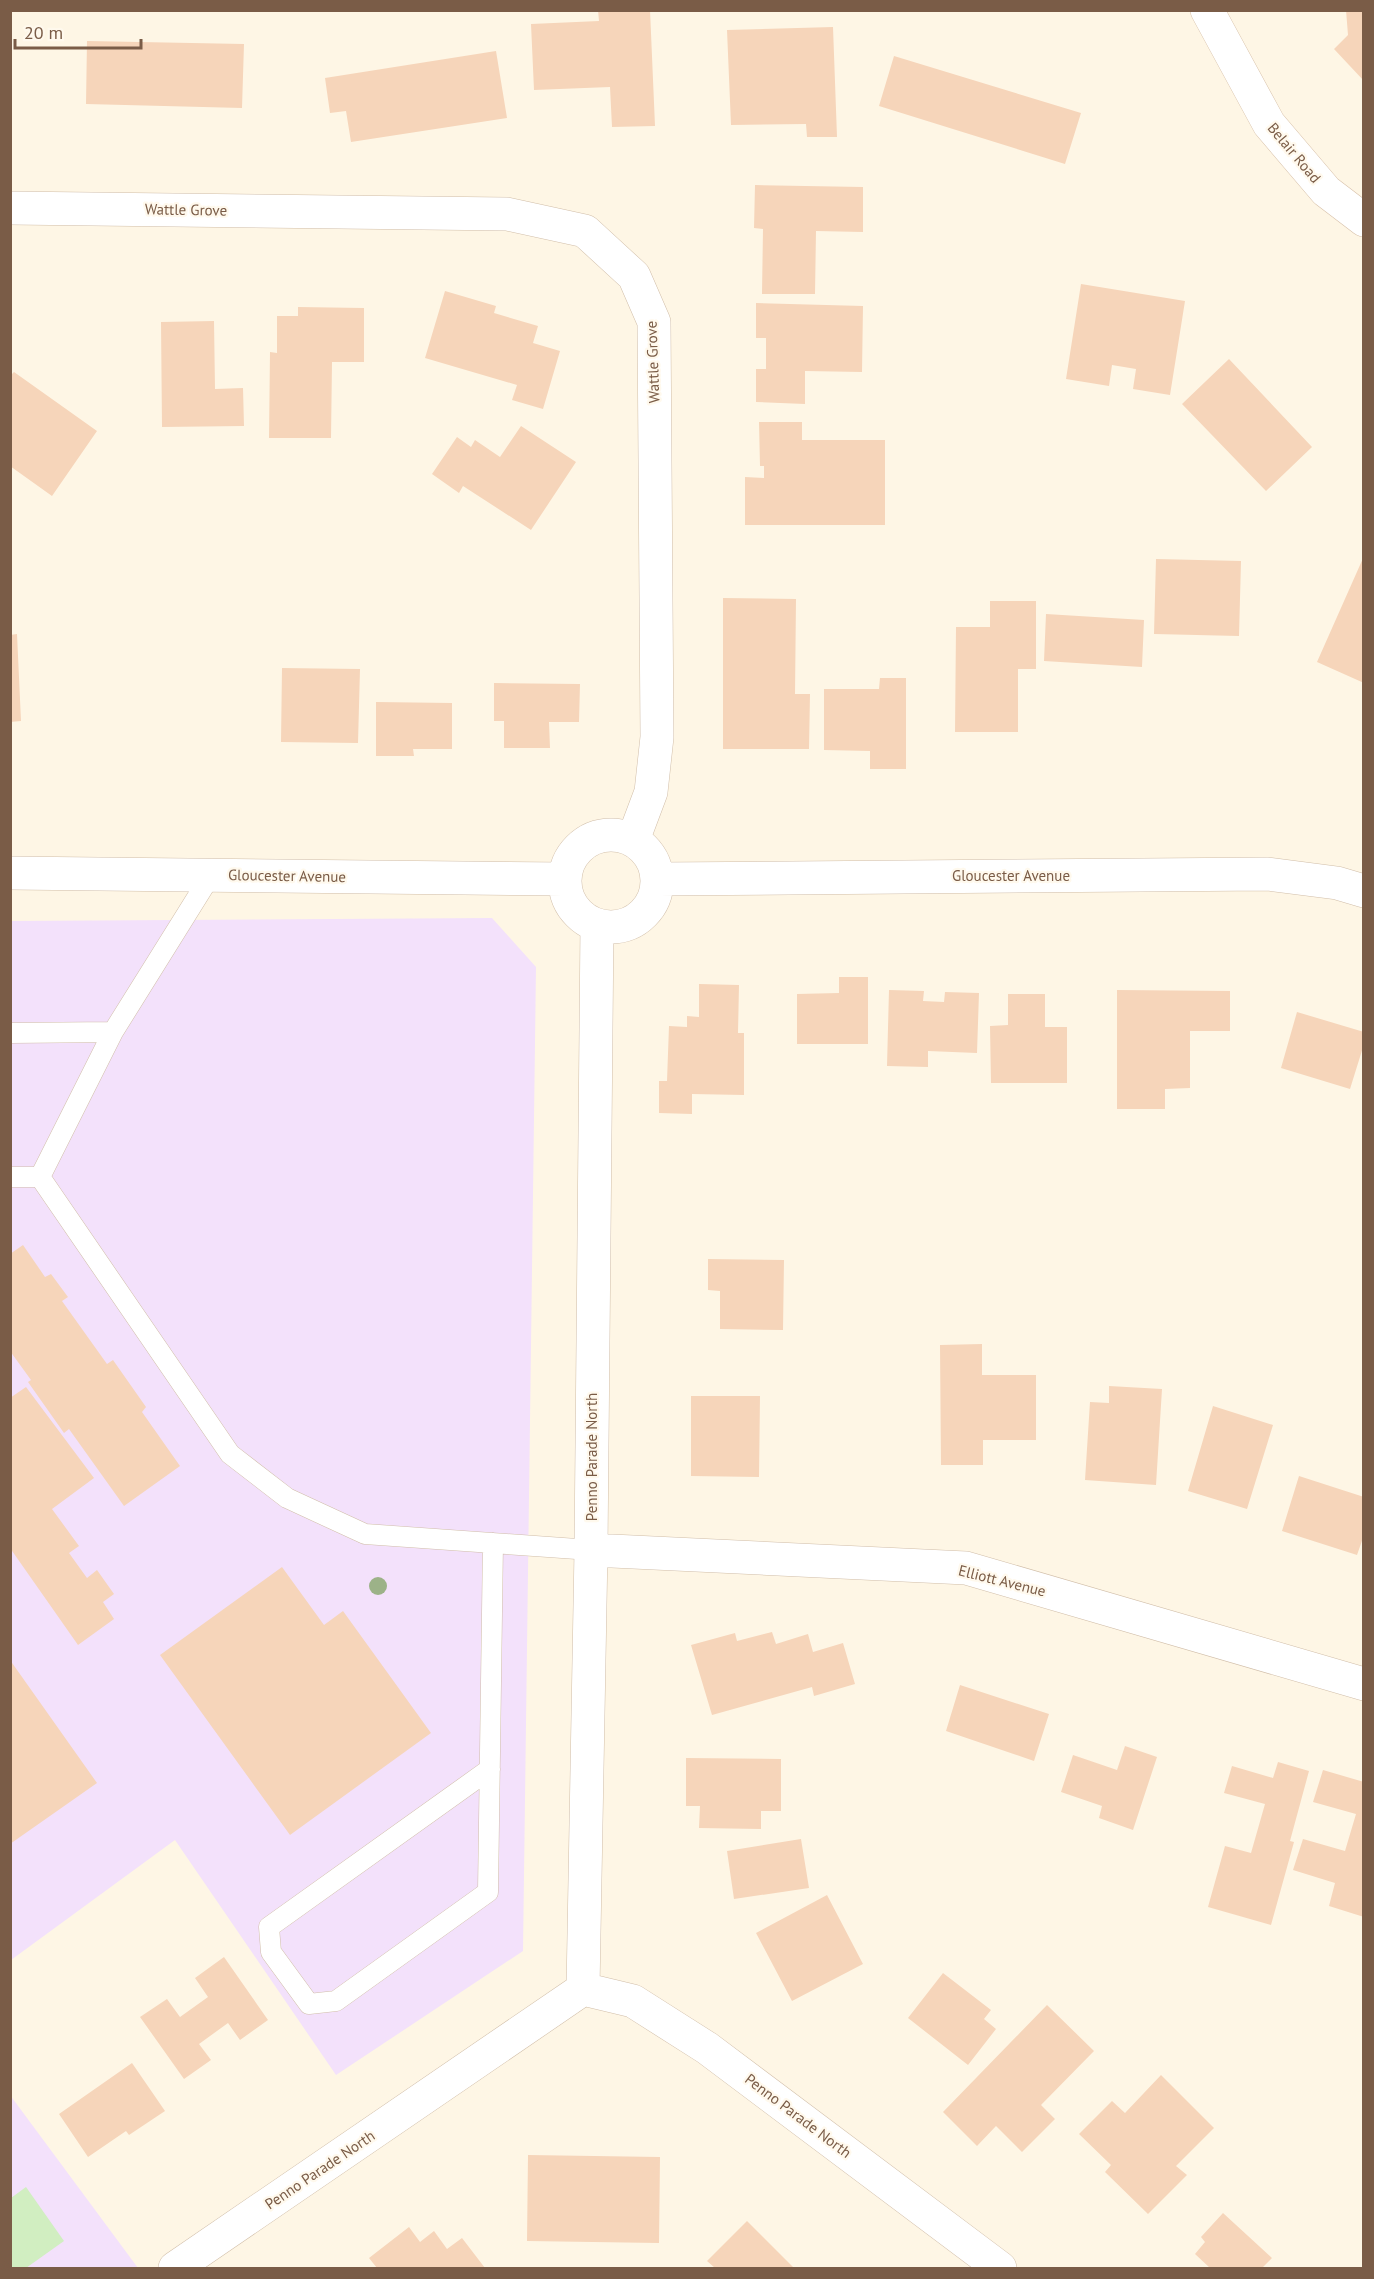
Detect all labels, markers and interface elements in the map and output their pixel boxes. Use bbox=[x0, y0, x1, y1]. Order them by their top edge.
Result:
scale bar bbox=[15, 12, 141, 50]
text: 20 m bbox=[24, 21, 63, 44]
street label: Belair Road bbox=[1264, 119, 1325, 187]
street label: Wattle Grove bbox=[145, 199, 227, 220]
street label: Wattle Grove bbox=[642, 321, 663, 403]
street label: Gloucester Avenue bbox=[228, 865, 346, 886]
street label: Gloucester Avenue bbox=[952, 866, 1070, 885]
street label: Penno Parade North bbox=[582, 1393, 601, 1521]
street label: Elliott Avenue bbox=[956, 1560, 1048, 1601]
street label: Penno Parade North bbox=[741, 2069, 855, 2162]
street label: Penno Parade North bbox=[261, 2126, 378, 2213]

